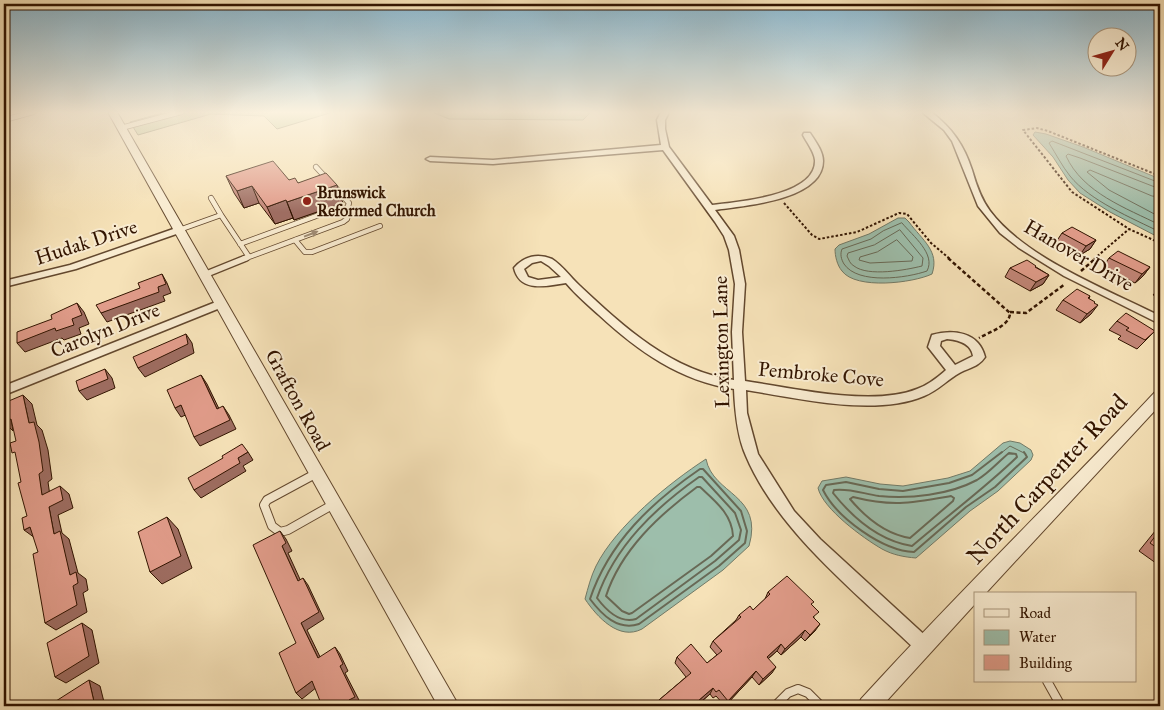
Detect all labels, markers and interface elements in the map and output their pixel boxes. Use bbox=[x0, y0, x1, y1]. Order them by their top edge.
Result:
north arrow bbox=[1086, 28, 1136, 78]
text: N bbox=[1112, 35, 1132, 54]
place label: Brunswick Reformed Church bbox=[317, 183, 436, 220]
marker: Brunswick Reformed Church bbox=[301, 195, 313, 207]
street label: Hudak Drive bbox=[32, 214, 140, 270]
street label: Hanover Drive bbox=[1020, 214, 1138, 296]
one-way arrow bbox=[303, 230, 318, 237]
street label: Lexington Lane bbox=[708, 276, 735, 408]
street label: Carolyn Drive bbox=[47, 297, 163, 363]
street label: Grafton Road bbox=[260, 345, 336, 455]
street label: Pembroke Cove bbox=[757, 357, 885, 391]
street label: North Carpenter Road bbox=[960, 387, 1134, 571]
legend bbox=[974, 592, 1136, 682]
text: Road bbox=[1019, 604, 1051, 622]
text: Water bbox=[1019, 628, 1056, 646]
text: Building bbox=[1019, 654, 1073, 672]

